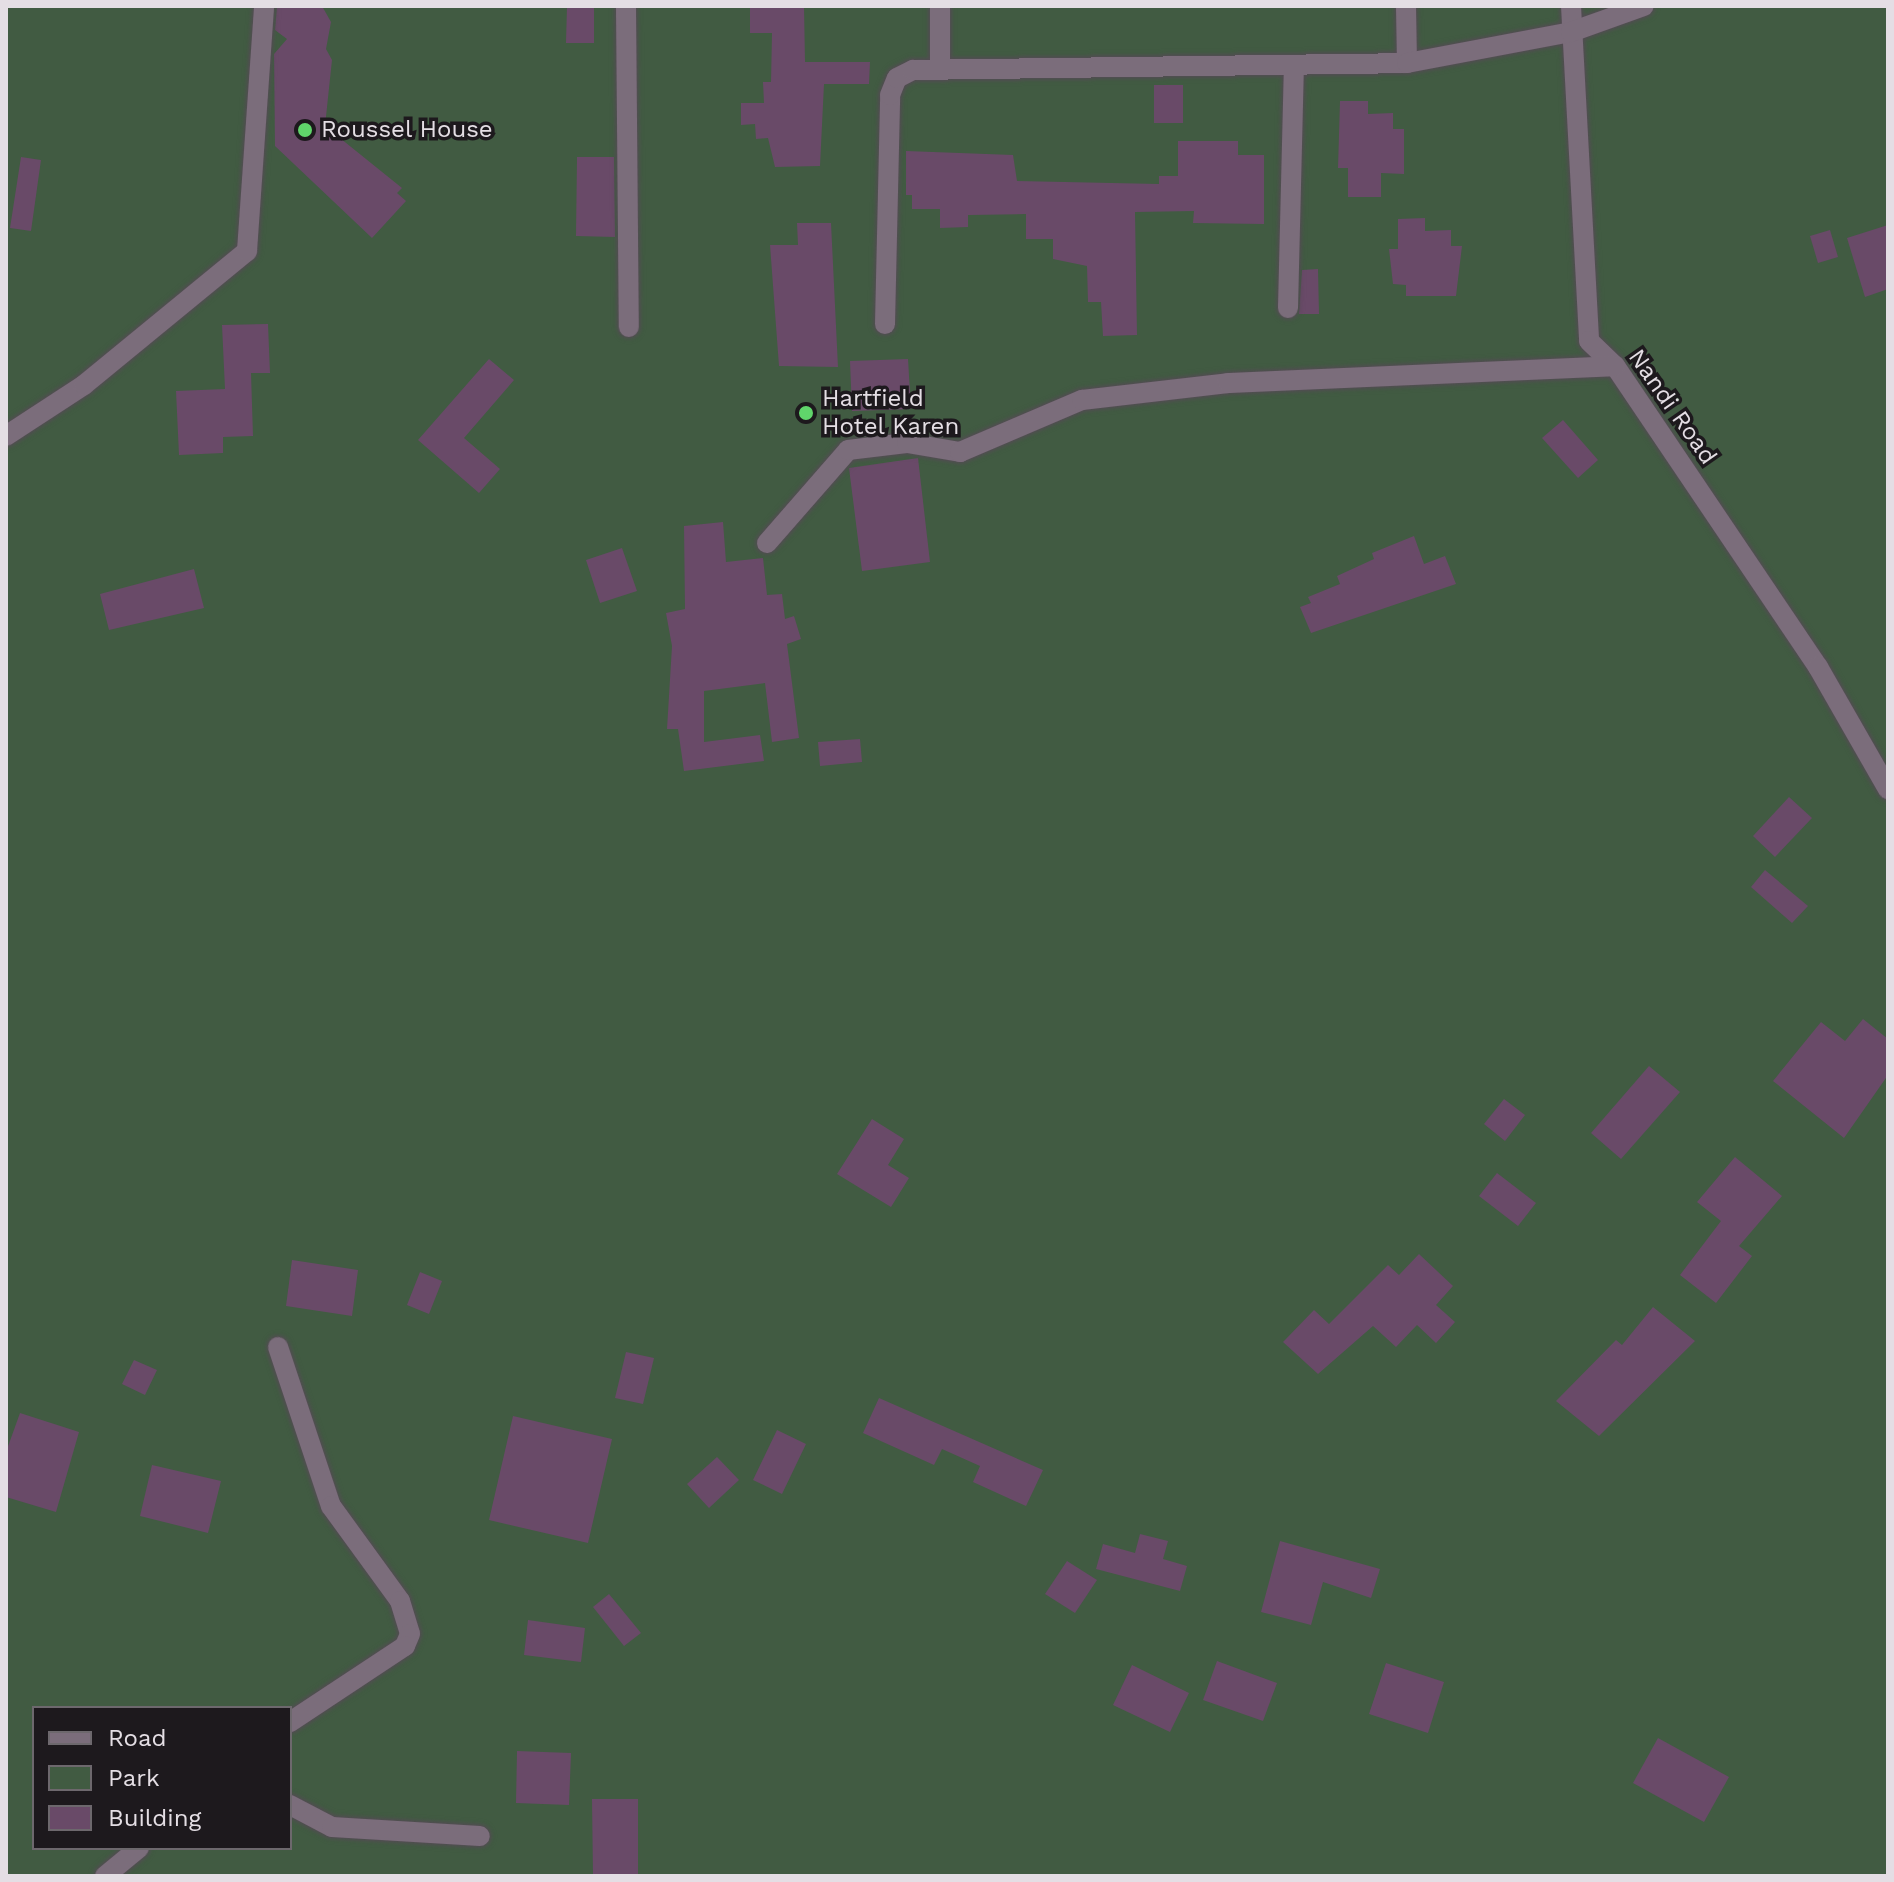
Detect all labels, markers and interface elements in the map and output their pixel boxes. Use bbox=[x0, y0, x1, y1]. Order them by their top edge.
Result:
place label: Roussel House bbox=[321, 116, 494, 144]
marker: Roussel House bbox=[296, 121, 314, 139]
street label: Nandi Road bbox=[1622, 344, 1722, 470]
place label: Hartfield Hotel Karen bbox=[822, 385, 960, 441]
marker: Hartfield Hotel Karen bbox=[797, 404, 815, 422]
legend bbox=[32, 1706, 292, 1850]
text: Road bbox=[108, 1724, 167, 1752]
text: Park bbox=[108, 1764, 160, 1792]
text: Building bbox=[108, 1804, 201, 1832]

